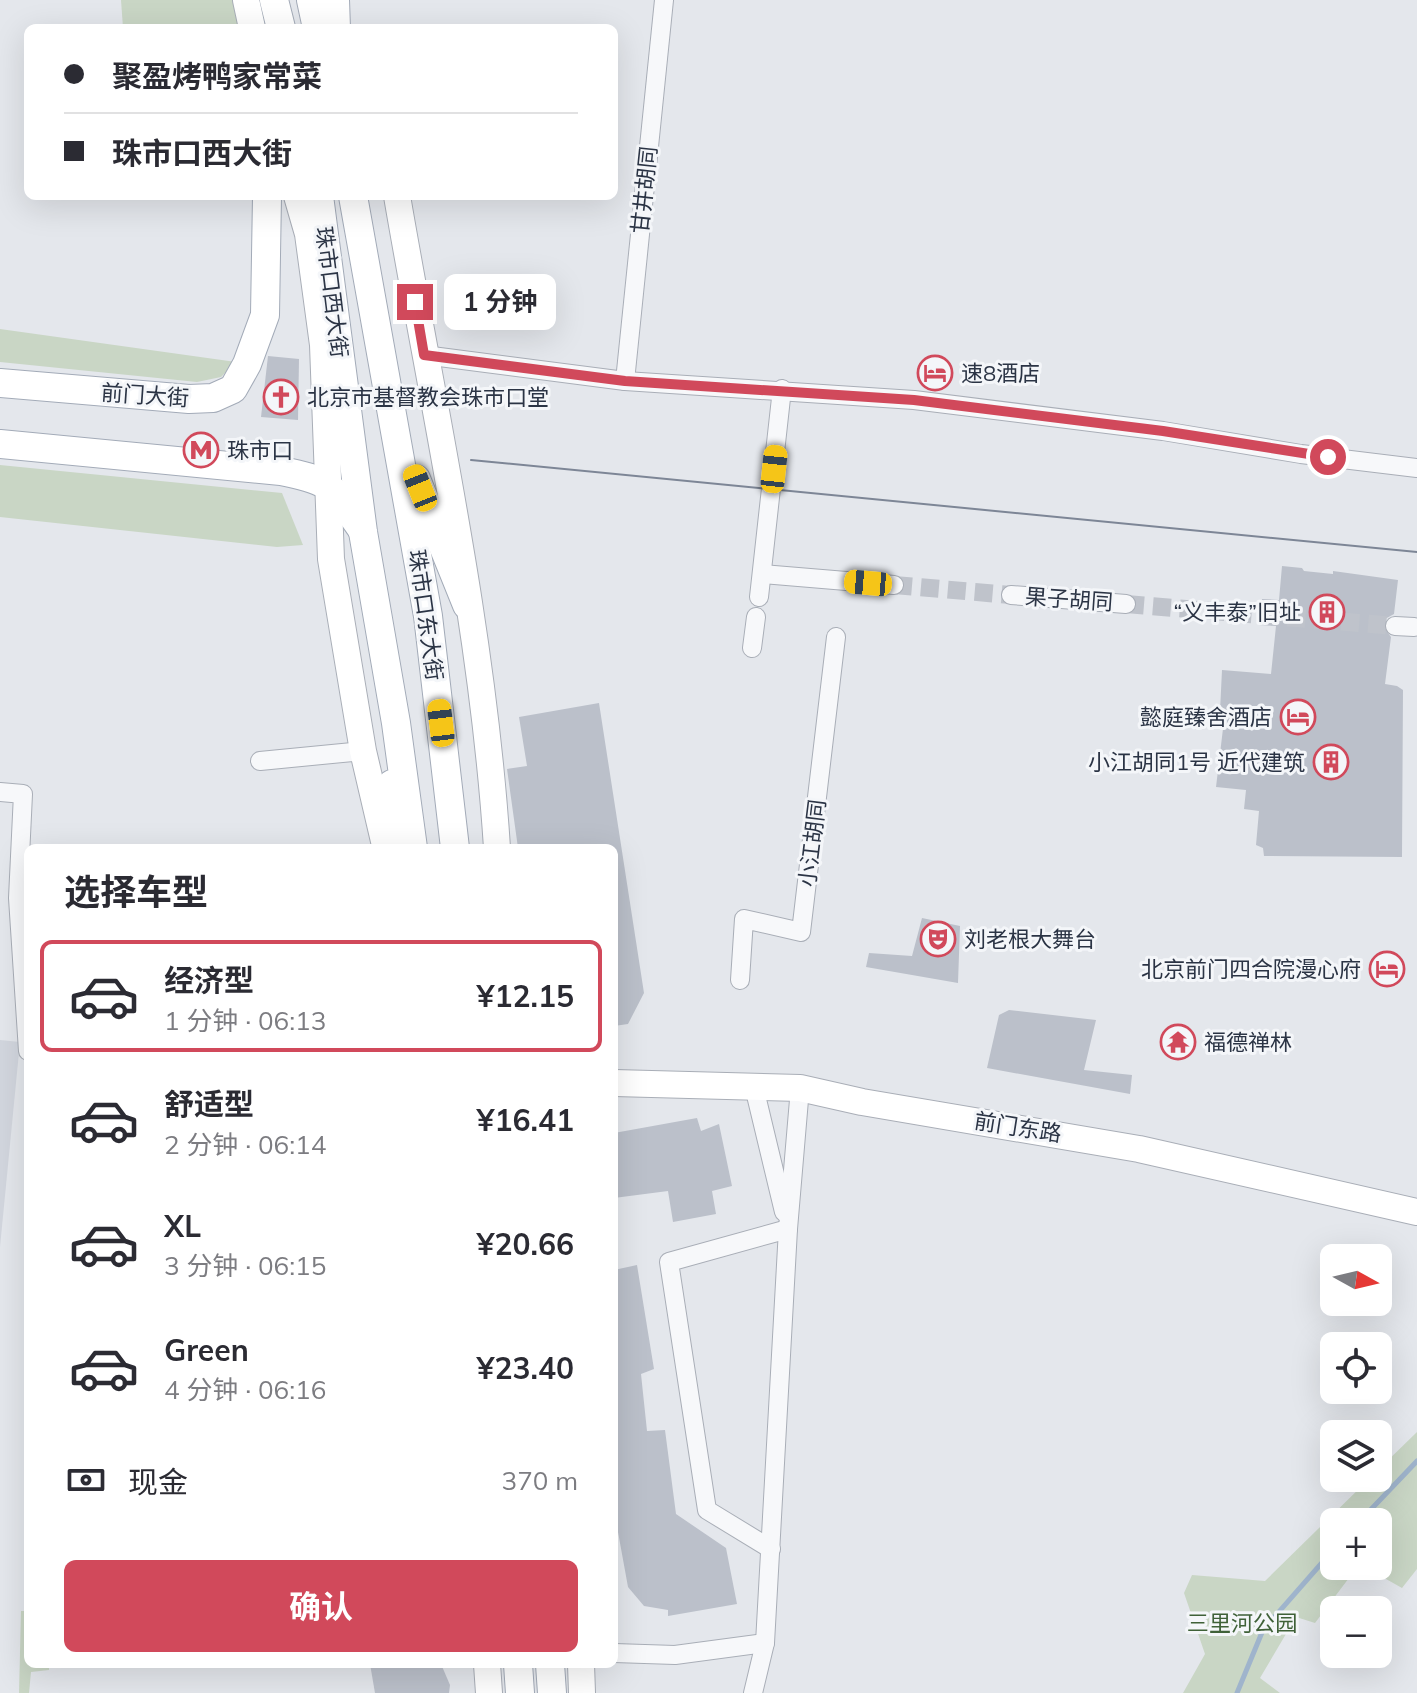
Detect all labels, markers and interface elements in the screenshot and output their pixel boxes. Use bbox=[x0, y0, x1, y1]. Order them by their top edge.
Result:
text: 聚盈烤鸭家常菜 bbox=[112, 57, 322, 95]
text: 珠市口西大街 bbox=[112, 134, 292, 172]
street label: 甘井胡同 bbox=[625, 145, 663, 235]
street label: 珠市口西大街 bbox=[310, 225, 354, 359]
callout: 1 分钟 bbox=[443, 274, 555, 330]
route end bbox=[397, 284, 433, 320]
text: 1 分钟 bbox=[463, 285, 537, 318]
hotel icon: 速8酒店 bbox=[916, 354, 954, 392]
place label: 速8酒店 bbox=[961, 359, 1040, 387]
street label: 前门大街 bbox=[100, 378, 190, 412]
church icon: 北京市基督教会珠市口堂 bbox=[262, 378, 300, 416]
place label: 北京市基督教会珠市口堂 bbox=[307, 383, 549, 411]
metro station icon: 珠市口 bbox=[182, 431, 220, 469]
place label: 珠市口 bbox=[227, 436, 293, 464]
route start bbox=[1310, 439, 1346, 475]
car bbox=[760, 444, 788, 494]
car bbox=[400, 461, 440, 515]
street label: 珠市口东大街 bbox=[403, 548, 449, 682]
car bbox=[843, 569, 893, 597]
street label: 果子胡同 bbox=[1024, 582, 1114, 616]
building icon: “义丰泰”旧址 bbox=[1308, 593, 1346, 631]
place label: “义丰泰”旧址 bbox=[1174, 598, 1301, 626]
car bbox=[426, 698, 456, 748]
hotel icon: 懿庭臻舍酒店 bbox=[1279, 698, 1317, 736]
place label: 懿庭臻舍酒店 bbox=[1140, 703, 1272, 731]
building icon: 小江胡同1号 近代建筑 bbox=[1312, 743, 1350, 781]
place label: 小江胡同1号 近代建筑 bbox=[1088, 748, 1305, 776]
street label: 小江胡同 bbox=[793, 798, 831, 888]
text: 选择车型 bbox=[64, 869, 208, 914]
theatre icon: 刘老根大舞台 bbox=[919, 920, 957, 958]
place label: 刘老根大舞台 bbox=[964, 925, 1096, 953]
hotel icon: 北京前门四合院漫心府 bbox=[1368, 950, 1406, 988]
place label: 北京前门四合院漫心府 bbox=[1141, 955, 1361, 983]
icon: car bbox=[68, 960, 140, 1032]
text: 经济型 bbox=[164, 961, 254, 999]
text: ¥12.15 bbox=[477, 977, 574, 1015]
text: 1 分钟 · 06:13 bbox=[164, 1004, 326, 1037]
temple icon: 福德禅林 bbox=[1159, 1023, 1197, 1061]
place label: 福德禅林 bbox=[1204, 1028, 1292, 1056]
icon: car bbox=[68, 1084, 140, 1156]
text: 舒适型 bbox=[164, 1085, 254, 1123]
text: ¥16.41 bbox=[477, 1101, 574, 1139]
street label: 前门东路 bbox=[972, 1106, 1064, 1148]
text: 2 分钟 · 06:14 bbox=[164, 1128, 326, 1161]
text: XL bbox=[164, 1207, 201, 1245]
icon: car bbox=[68, 1208, 140, 1280]
text: ¥20.66 bbox=[477, 1225, 574, 1263]
north arrow bbox=[1320, 1244, 1392, 1316]
map controls bbox=[1320, 1244, 1392, 1668]
text: 3 分钟 · 06:15 bbox=[164, 1249, 326, 1282]
text: Green bbox=[164, 1331, 249, 1369]
icon: car bbox=[68, 1332, 140, 1404]
button: locate bbox=[1320, 1332, 1392, 1404]
text: ¥23.40 bbox=[477, 1349, 574, 1387]
text: 4 分钟 · 06:16 bbox=[164, 1373, 326, 1406]
button: layers bbox=[1320, 1420, 1392, 1492]
icon: cash bbox=[64, 1458, 108, 1502]
text: 现金 bbox=[128, 1463, 188, 1501]
text: 370 m bbox=[502, 1464, 578, 1497]
button: + bbox=[1320, 1508, 1392, 1580]
button: 确认 bbox=[64, 1560, 578, 1652]
button: − bbox=[1320, 1596, 1392, 1668]
park label: 三里河公园 bbox=[1187, 1609, 1297, 1637]

